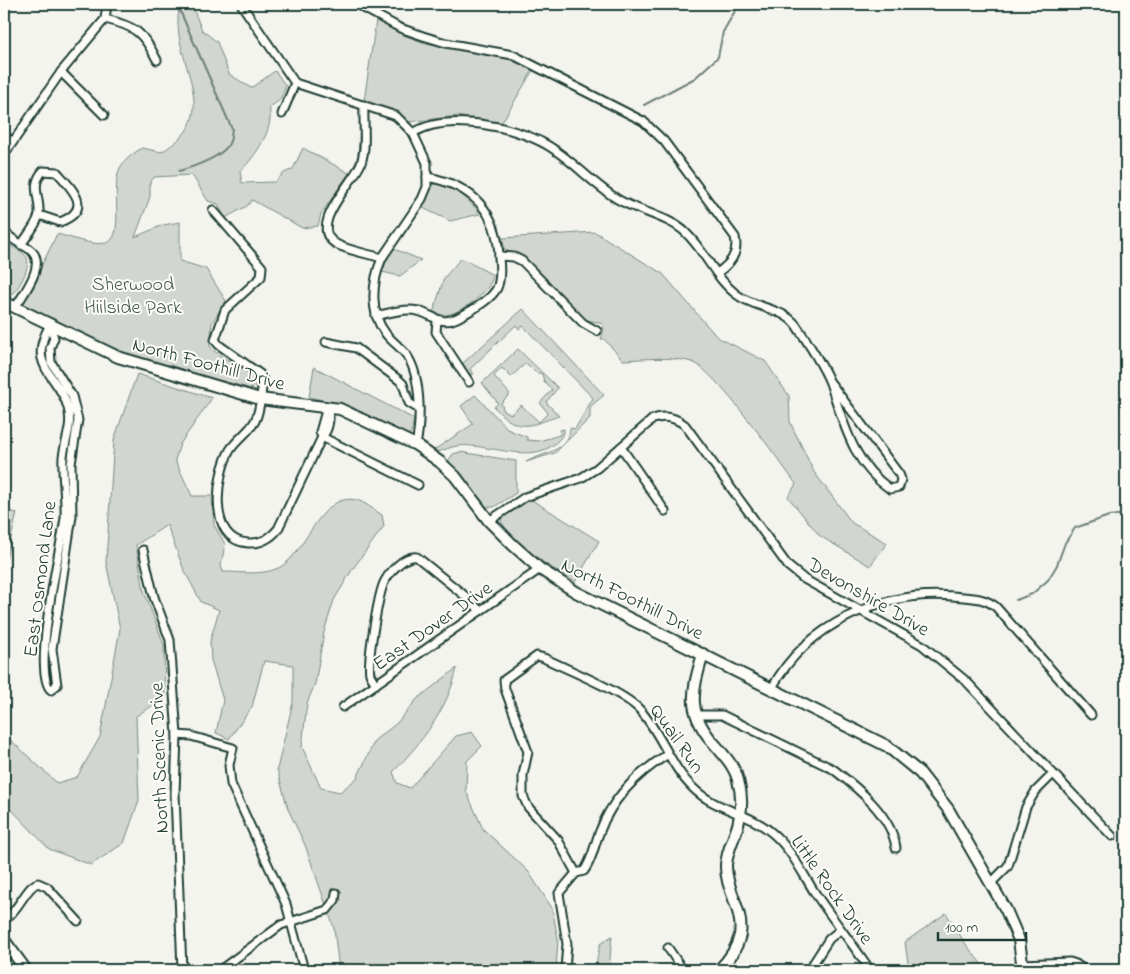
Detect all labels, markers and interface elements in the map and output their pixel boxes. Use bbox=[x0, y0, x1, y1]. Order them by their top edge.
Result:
park label: Sherwood Hiilside Park bbox=[84, 271, 182, 323]
street label: North Foothill Drive bbox=[129, 331, 288, 400]
street label: East Osmond Lane bbox=[18, 499, 65, 659]
street label: Devonshire Drive bbox=[800, 551, 934, 645]
street label: North Foothill Drive bbox=[556, 552, 708, 649]
street label: East Dover Drive bbox=[368, 575, 499, 679]
street label: North Scenic Drive bbox=[143, 682, 178, 834]
street label: Quail Run bbox=[641, 699, 711, 780]
street label: Little Rock Drive bbox=[782, 830, 879, 951]
scale bar bbox=[938, 909, 1025, 941]
text: 100 m bbox=[945, 917, 978, 939]

